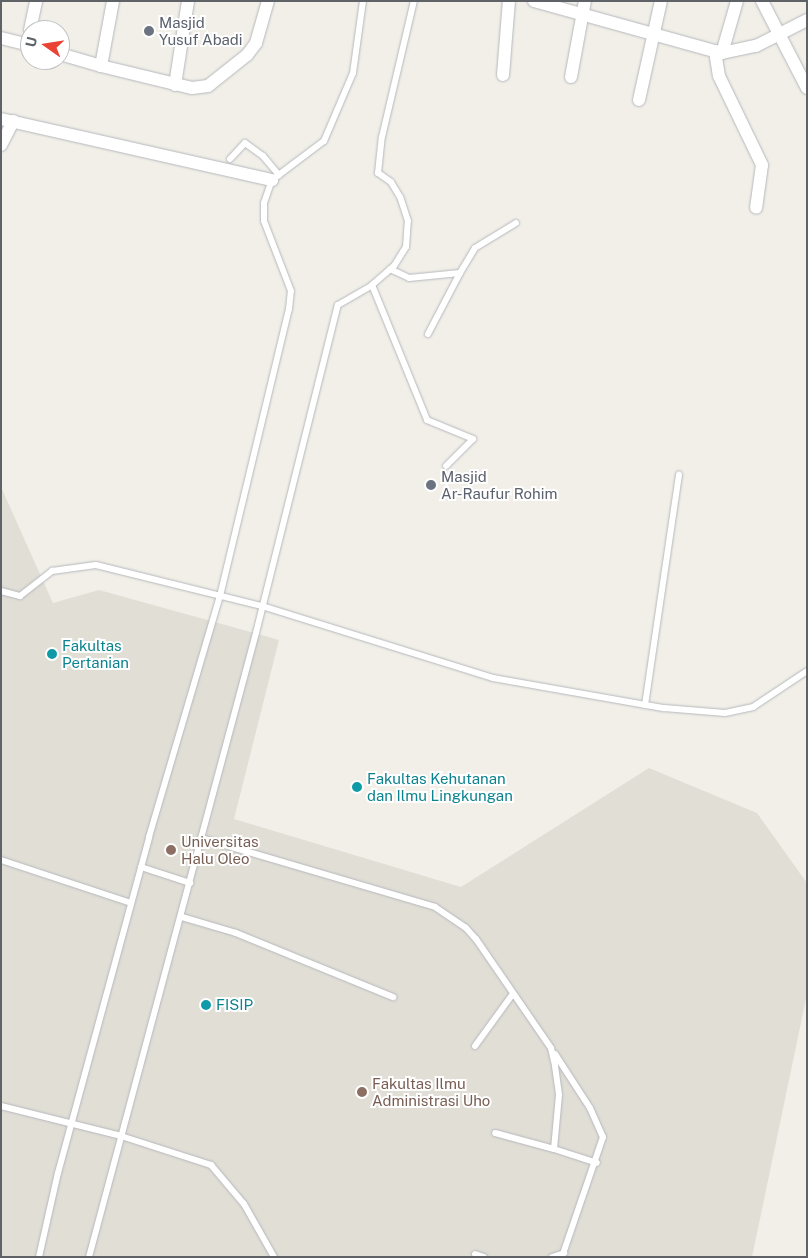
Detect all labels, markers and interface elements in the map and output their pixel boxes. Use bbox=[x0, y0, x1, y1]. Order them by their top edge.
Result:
place label: Masjid Yusuf Abadi bbox=[159, 13, 243, 48]
north arrow bbox=[20, 20, 70, 70]
marker: Masjid Yusuf Abadi bbox=[143, 25, 155, 37]
text: U bbox=[22, 35, 40, 49]
place label: Masjid Ar-Raufur Rohim bbox=[441, 467, 558, 502]
marker: Masjid Ar-Raufur Rohim bbox=[425, 479, 437, 491]
place label: Fakultas Pertanian bbox=[62, 636, 129, 671]
marker: Fakultas Pertanian bbox=[46, 648, 58, 660]
place label: Fakultas Kehutanan dan Ilmu Lingkungan bbox=[367, 769, 513, 804]
marker: Fakultas Kehutanan dan Ilmu Lingkungan bbox=[351, 781, 363, 793]
place label: Universitas Halu Oleo bbox=[181, 832, 259, 867]
marker: Universitas Halu Oleo bbox=[165, 844, 177, 856]
place label: FISIP bbox=[216, 996, 253, 1014]
marker: FISIP bbox=[200, 999, 212, 1011]
place label: Fakultas Ilmu Administrasi Uho bbox=[372, 1074, 490, 1109]
marker: Fakultas Ilmu Administrasi Uho bbox=[356, 1086, 368, 1098]

